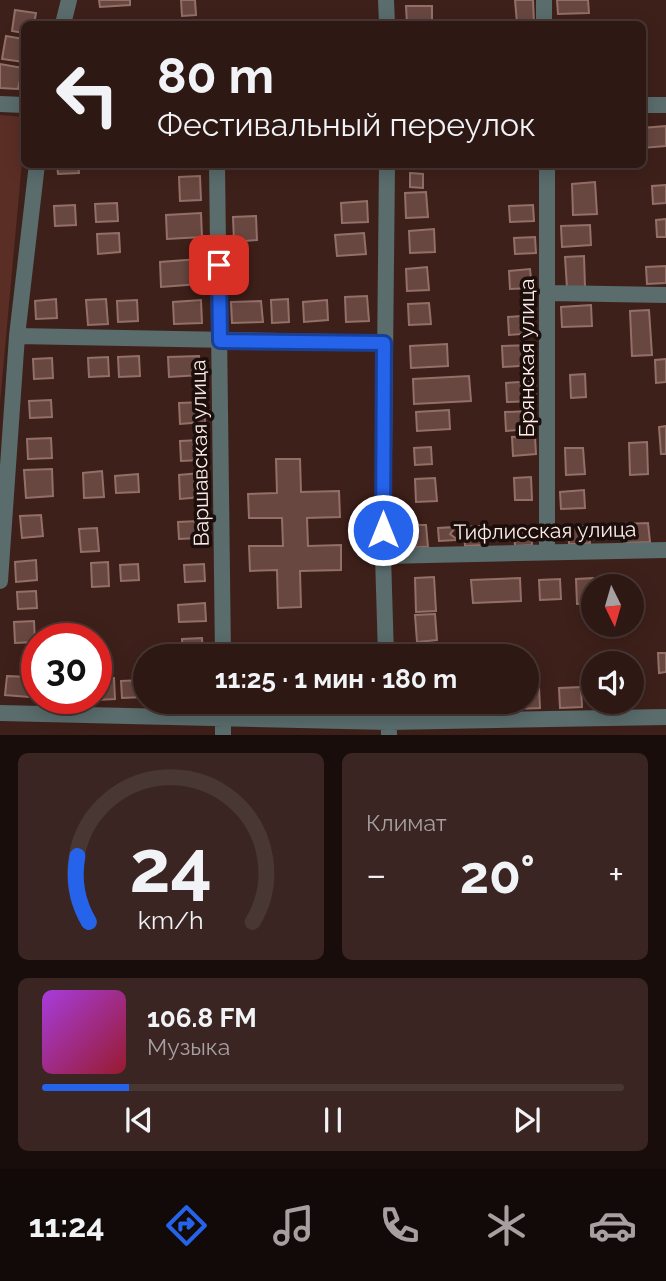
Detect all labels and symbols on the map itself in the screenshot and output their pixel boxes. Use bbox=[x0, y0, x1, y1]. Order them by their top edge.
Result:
pin bbox=[189, 235, 249, 295]
street label: Брянская улица bbox=[514, 279, 539, 437]
street label: Варшавская улица bbox=[185, 359, 214, 547]
position arrow bbox=[346, 493, 420, 567]
street label: Тифлисская улица bbox=[453, 516, 637, 545]
north arrow bbox=[581, 574, 644, 637]
speed limit sign: 30 bbox=[21, 623, 112, 714]

